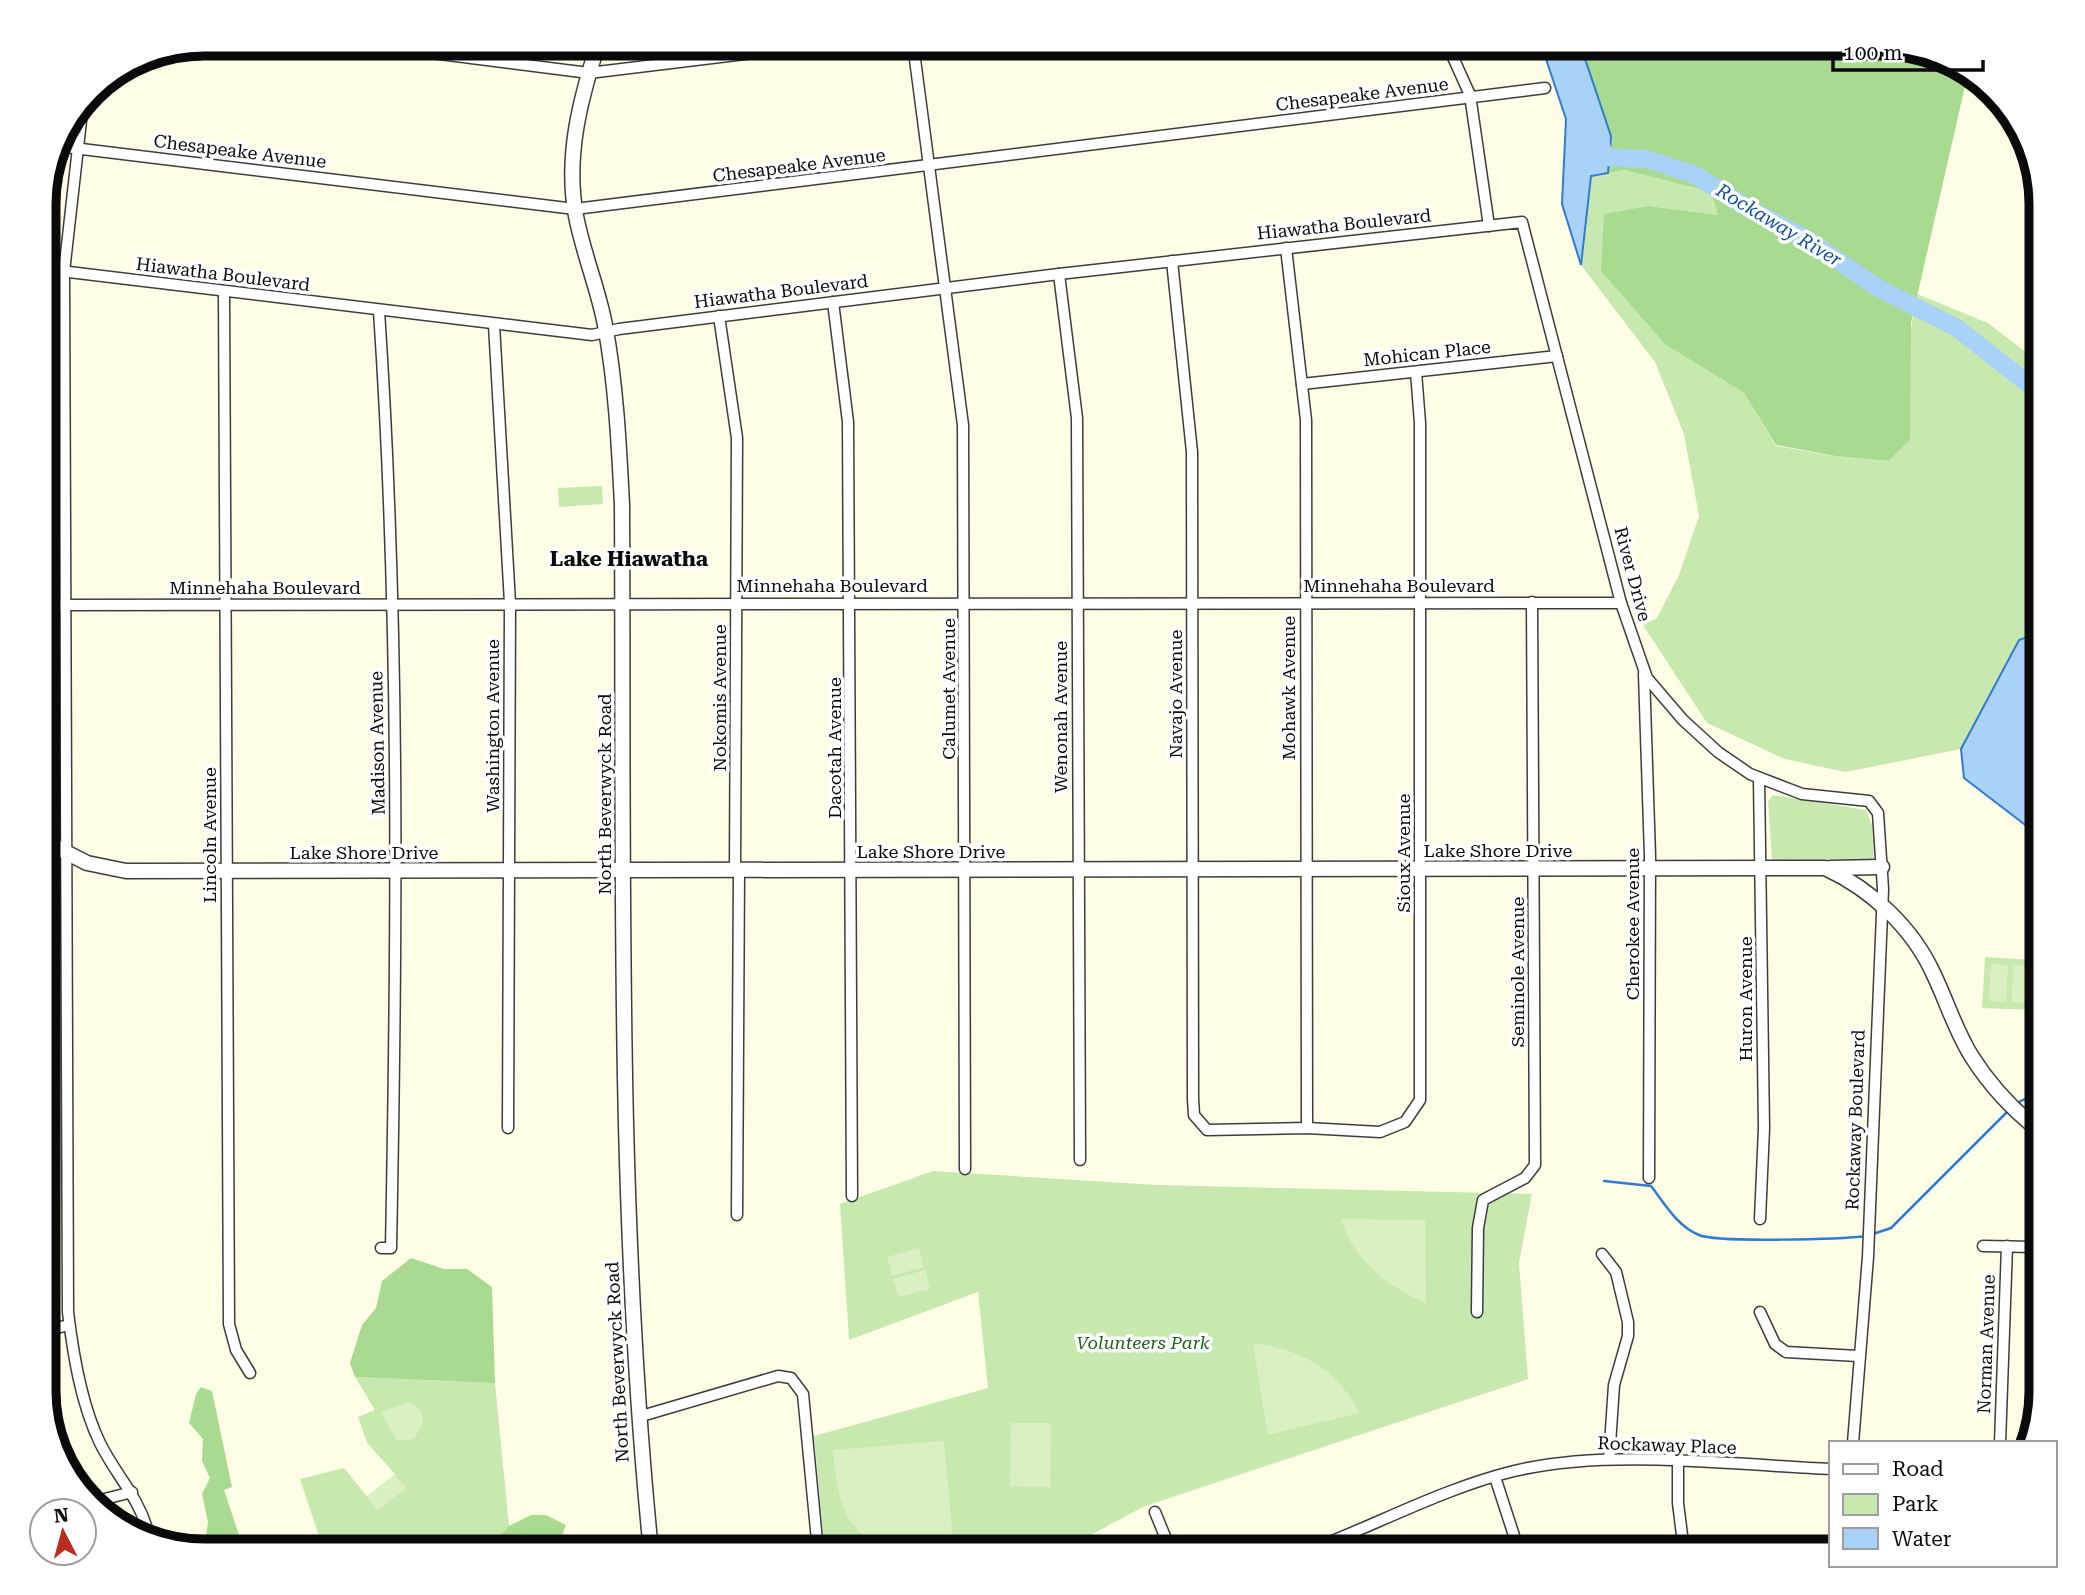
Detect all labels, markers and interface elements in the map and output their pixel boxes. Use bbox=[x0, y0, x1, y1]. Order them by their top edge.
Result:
scale bar bbox=[1833, 28, 1983, 72]
text: 100 m bbox=[1843, 41, 1903, 65]
street label: Chesapeake Avenue bbox=[1274, 73, 1450, 115]
street label: Chesapeake Avenue bbox=[152, 130, 328, 172]
street label: Chesapeake Avenue bbox=[711, 144, 887, 186]
water label: Rockaway River bbox=[1711, 178, 1846, 271]
street label: Hiawatha Boulevard bbox=[1256, 204, 1433, 244]
street label: Hiawatha Boulevard bbox=[135, 253, 312, 295]
street label: Hiawatha Boulevard bbox=[693, 270, 870, 312]
street label: Mohican Place bbox=[1362, 336, 1492, 370]
street label: River Drive bbox=[1610, 524, 1656, 624]
district label: Lake Hiawatha bbox=[550, 547, 709, 571]
street label: Minnehaha Boulevard bbox=[736, 575, 928, 596]
street label: Minnehaha Boulevard bbox=[1303, 575, 1495, 596]
street label: Minnehaha Boulevard bbox=[169, 577, 361, 598]
street label: Mohawk Avenue bbox=[1278, 616, 1299, 760]
street label: Calumet Avenue bbox=[938, 618, 959, 760]
street label: Nokomis Avenue bbox=[709, 624, 730, 772]
street label: Navajo Avenue bbox=[1165, 630, 1186, 758]
street label: Washington Avenue bbox=[482, 639, 503, 813]
street label: Wenonah Avenue bbox=[1050, 641, 1071, 793]
street label: Madison Avenue bbox=[365, 671, 389, 815]
street label: Dacotah Avenue bbox=[824, 677, 845, 819]
street label: North Beverwyck Road bbox=[594, 693, 615, 895]
street label: Lincoln Avenue bbox=[199, 767, 220, 903]
street label: Sioux Avenue bbox=[1393, 793, 1414, 912]
street label: Lake Shore Drive bbox=[1424, 840, 1573, 861]
street label: Lake Shore Drive bbox=[857, 841, 1006, 862]
street label: Lake Shore Drive bbox=[290, 842, 439, 863]
street label: Cherokee Avenue bbox=[1622, 848, 1643, 1000]
street label: Seminole Avenue bbox=[1507, 897, 1528, 1047]
street label: Huron Avenue bbox=[1735, 936, 1756, 1062]
street label: Rockaway Boulevard bbox=[1841, 1029, 1869, 1211]
street label: North Beverwyck Road bbox=[601, 1261, 633, 1463]
street label: Norman Avenue bbox=[1973, 1274, 1999, 1414]
park label: Volunteers Park bbox=[1076, 1332, 1210, 1353]
street label: Rockaway Place bbox=[1597, 1432, 1737, 1458]
legend bbox=[1829, 1441, 2057, 1567]
text: Road bbox=[1892, 1457, 1944, 1481]
text: Park bbox=[1892, 1492, 1938, 1516]
north arrow bbox=[28, 1497, 98, 1567]
text: N bbox=[53, 1503, 70, 1528]
text: Water bbox=[1892, 1527, 1952, 1551]

